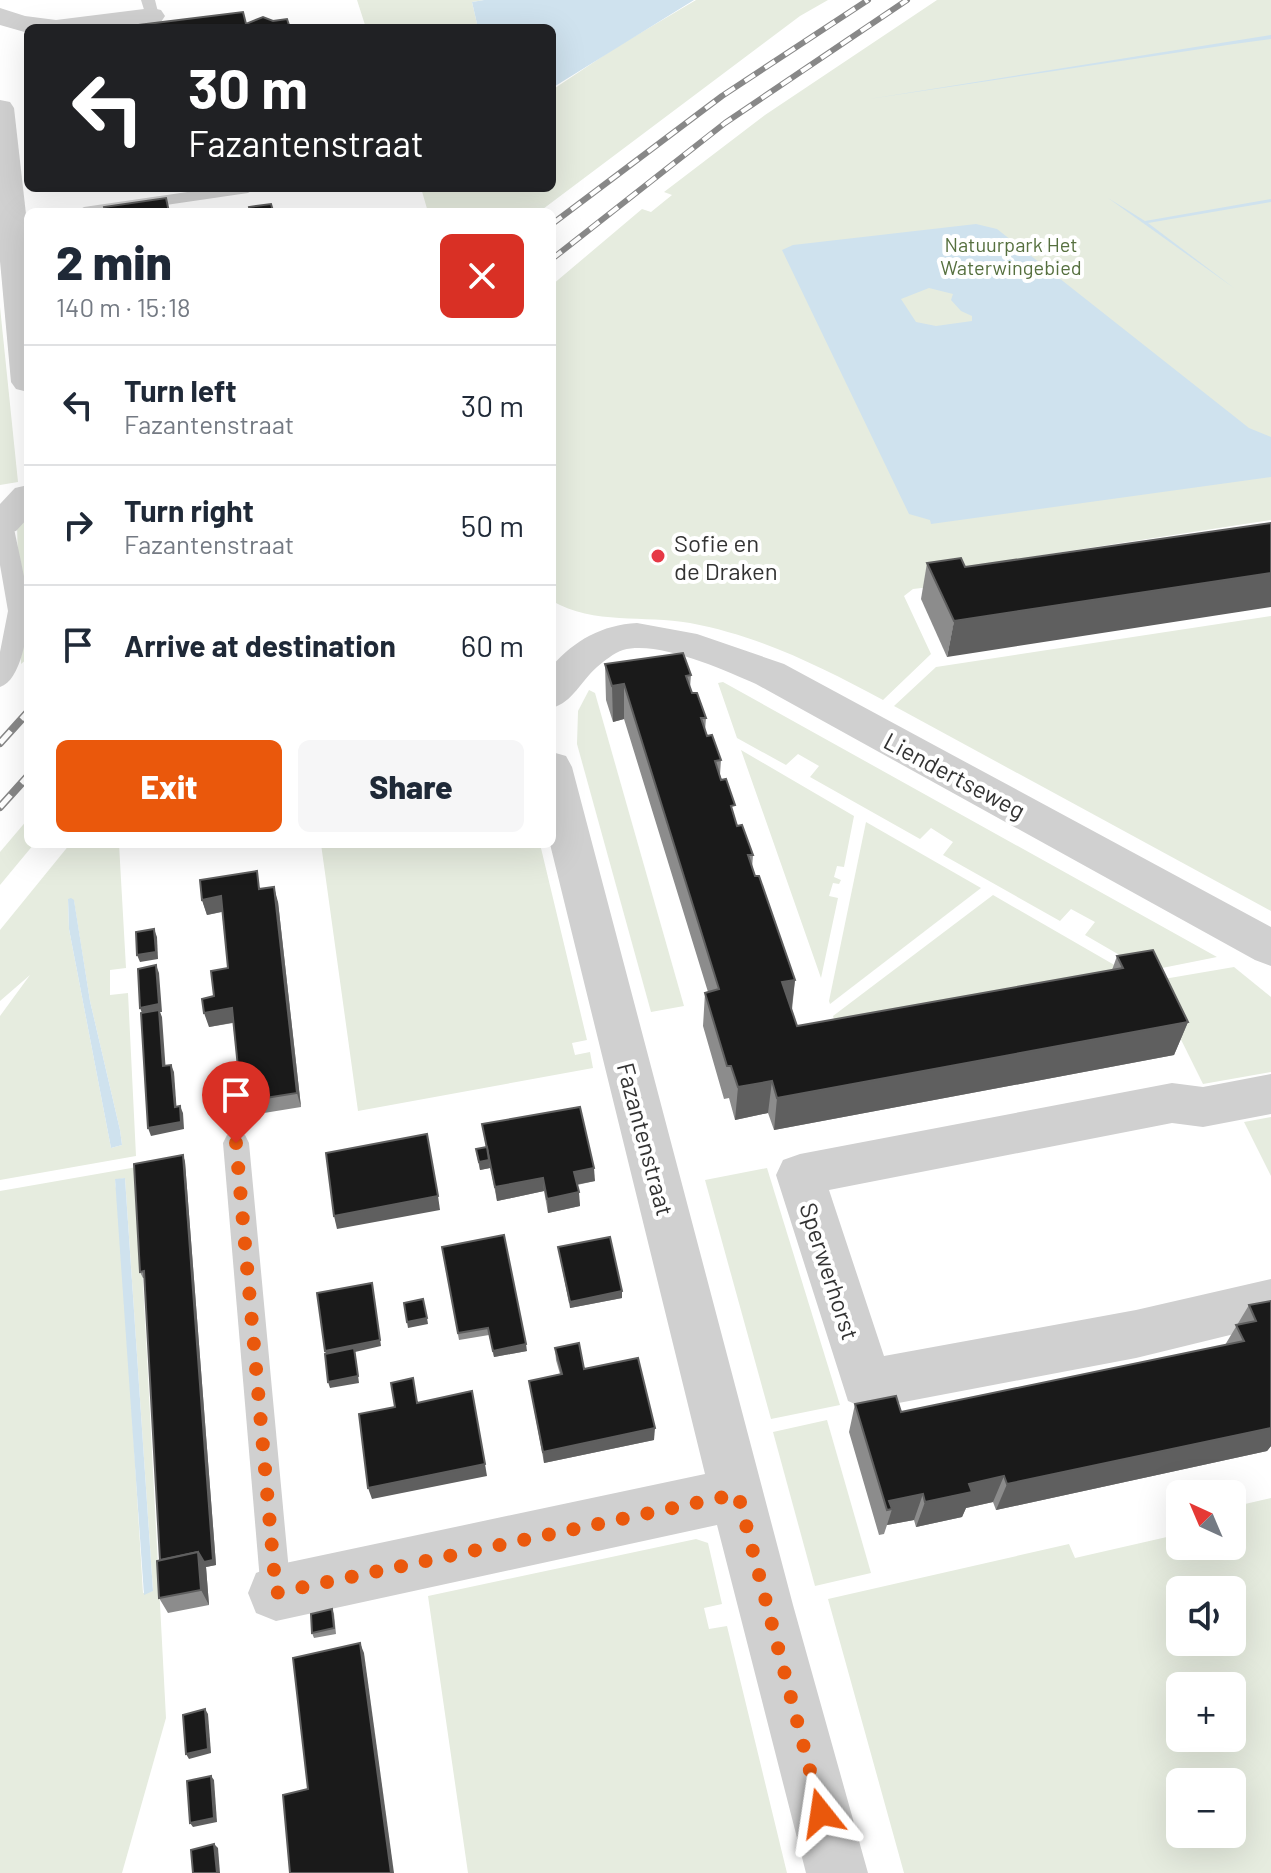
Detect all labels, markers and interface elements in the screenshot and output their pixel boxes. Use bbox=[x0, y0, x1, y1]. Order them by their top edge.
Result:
text: 30 m bbox=[188, 53, 308, 120]
icon: left bbox=[56, 56, 160, 160]
text: Fazantenstraat bbox=[188, 121, 424, 164]
text: 2 min bbox=[56, 232, 172, 290]
park label: Natuurpark Het Waterwingebied bbox=[940, 232, 1082, 279]
button: close bbox=[440, 234, 524, 318]
text: 140 m · 15:18 bbox=[56, 291, 191, 322]
text: Turn left bbox=[124, 372, 237, 408]
icon: left bbox=[56, 383, 100, 427]
text: 30 m bbox=[461, 387, 524, 423]
text: Fazantenstraat bbox=[124, 408, 294, 439]
text: Turn right bbox=[124, 492, 254, 528]
icon: right bbox=[56, 503, 100, 547]
text: 50 m bbox=[461, 507, 524, 543]
text: Fazantenstraat bbox=[124, 528, 294, 559]
place label: Sofie en de Draken bbox=[674, 528, 778, 585]
marker: Sofie en de Draken bbox=[649, 547, 667, 565]
icon: arrive bbox=[56, 623, 100, 667]
text: Arrive at destination bbox=[124, 627, 396, 663]
text: 60 m bbox=[461, 627, 524, 663]
street label: Liendertseweg bbox=[880, 726, 1030, 824]
button: Exit bbox=[56, 740, 282, 832]
button: Share bbox=[298, 740, 524, 832]
street label: Fazantenstraat bbox=[612, 1059, 680, 1219]
pin bbox=[202, 1061, 270, 1143]
icon: arrive bbox=[214, 1073, 258, 1117]
street label: Sperwerhorst bbox=[794, 1199, 866, 1343]
north arrow bbox=[1166, 1480, 1246, 1560]
map controls bbox=[1166, 1480, 1246, 1848]
button: sound bbox=[1166, 1576, 1246, 1656]
button: + bbox=[1166, 1672, 1246, 1752]
button: − bbox=[1166, 1768, 1246, 1848]
position arrow bbox=[779, 1771, 863, 1855]

